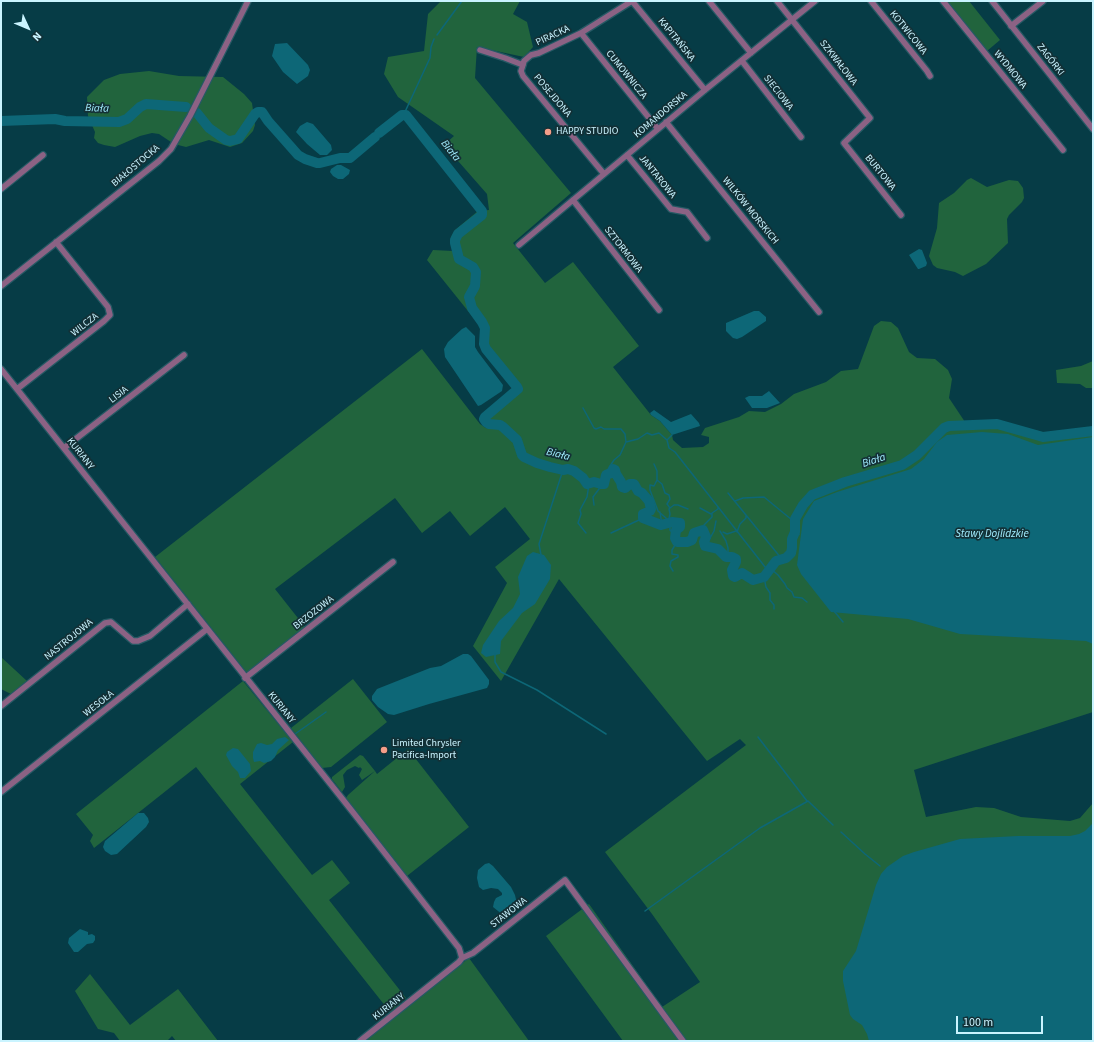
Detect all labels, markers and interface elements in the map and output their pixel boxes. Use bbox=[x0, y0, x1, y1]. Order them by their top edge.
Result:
north arrow bbox=[8, 8, 48, 48]
street label: KOTWICOWA bbox=[887, 9, 929, 57]
street label: KAPITAŃSKA bbox=[655, 16, 697, 64]
street label: PIRACKA bbox=[534, 23, 572, 49]
text: N bbox=[29, 29, 45, 45]
street label: SZKWAŁOWA bbox=[817, 38, 859, 88]
street label: ZAGÓRKI bbox=[1034, 42, 1066, 78]
street label: CUMOWNICZA bbox=[603, 48, 649, 102]
street label: WYDMOWA bbox=[991, 48, 1029, 92]
street label: POSEJDONA bbox=[531, 72, 573, 120]
street label: SIECIOWA bbox=[761, 73, 795, 113]
street label: KOMANDORSKA bbox=[632, 89, 690, 141]
water label: Biała bbox=[85, 102, 109, 116]
place label: HAPPY STUDIO bbox=[556, 126, 618, 138]
marker: HAPPY STUDIO bbox=[543, 127, 553, 137]
water label: Biała bbox=[437, 138, 463, 164]
street label: BIAŁOSTOCKA bbox=[110, 142, 162, 190]
street label: JANTAROWA bbox=[636, 153, 678, 201]
street label: BURTOWA bbox=[862, 153, 898, 193]
street label: WILKÓW MORSKICH bbox=[719, 175, 781, 247]
street label: SZTORMOWA bbox=[601, 225, 645, 275]
street label: WILCZA bbox=[69, 311, 101, 339]
street label: LISIA bbox=[107, 384, 131, 406]
street label: KURIANY bbox=[64, 436, 96, 472]
water label: Biała bbox=[545, 446, 571, 464]
water label: Biała bbox=[861, 451, 887, 471]
water label: Stawy Dojlidzkie bbox=[955, 528, 1029, 542]
street label: BRZOZOWA bbox=[291, 593, 337, 633]
street label: NASTROJOWA bbox=[42, 617, 96, 663]
street label: WESOŁA bbox=[81, 688, 117, 720]
street label: KURIANY bbox=[265, 690, 297, 726]
place label: Limited Chrysler Pacifica-Import bbox=[392, 738, 461, 762]
marker: Limited Chrysler Pacifica-Import bbox=[379, 745, 389, 755]
street label: STAWOWA bbox=[488, 895, 530, 931]
street label: KURIANY bbox=[371, 991, 407, 1023]
scale bar bbox=[958, 1008, 1045, 1034]
text: 100 m bbox=[963, 1014, 993, 1031]

